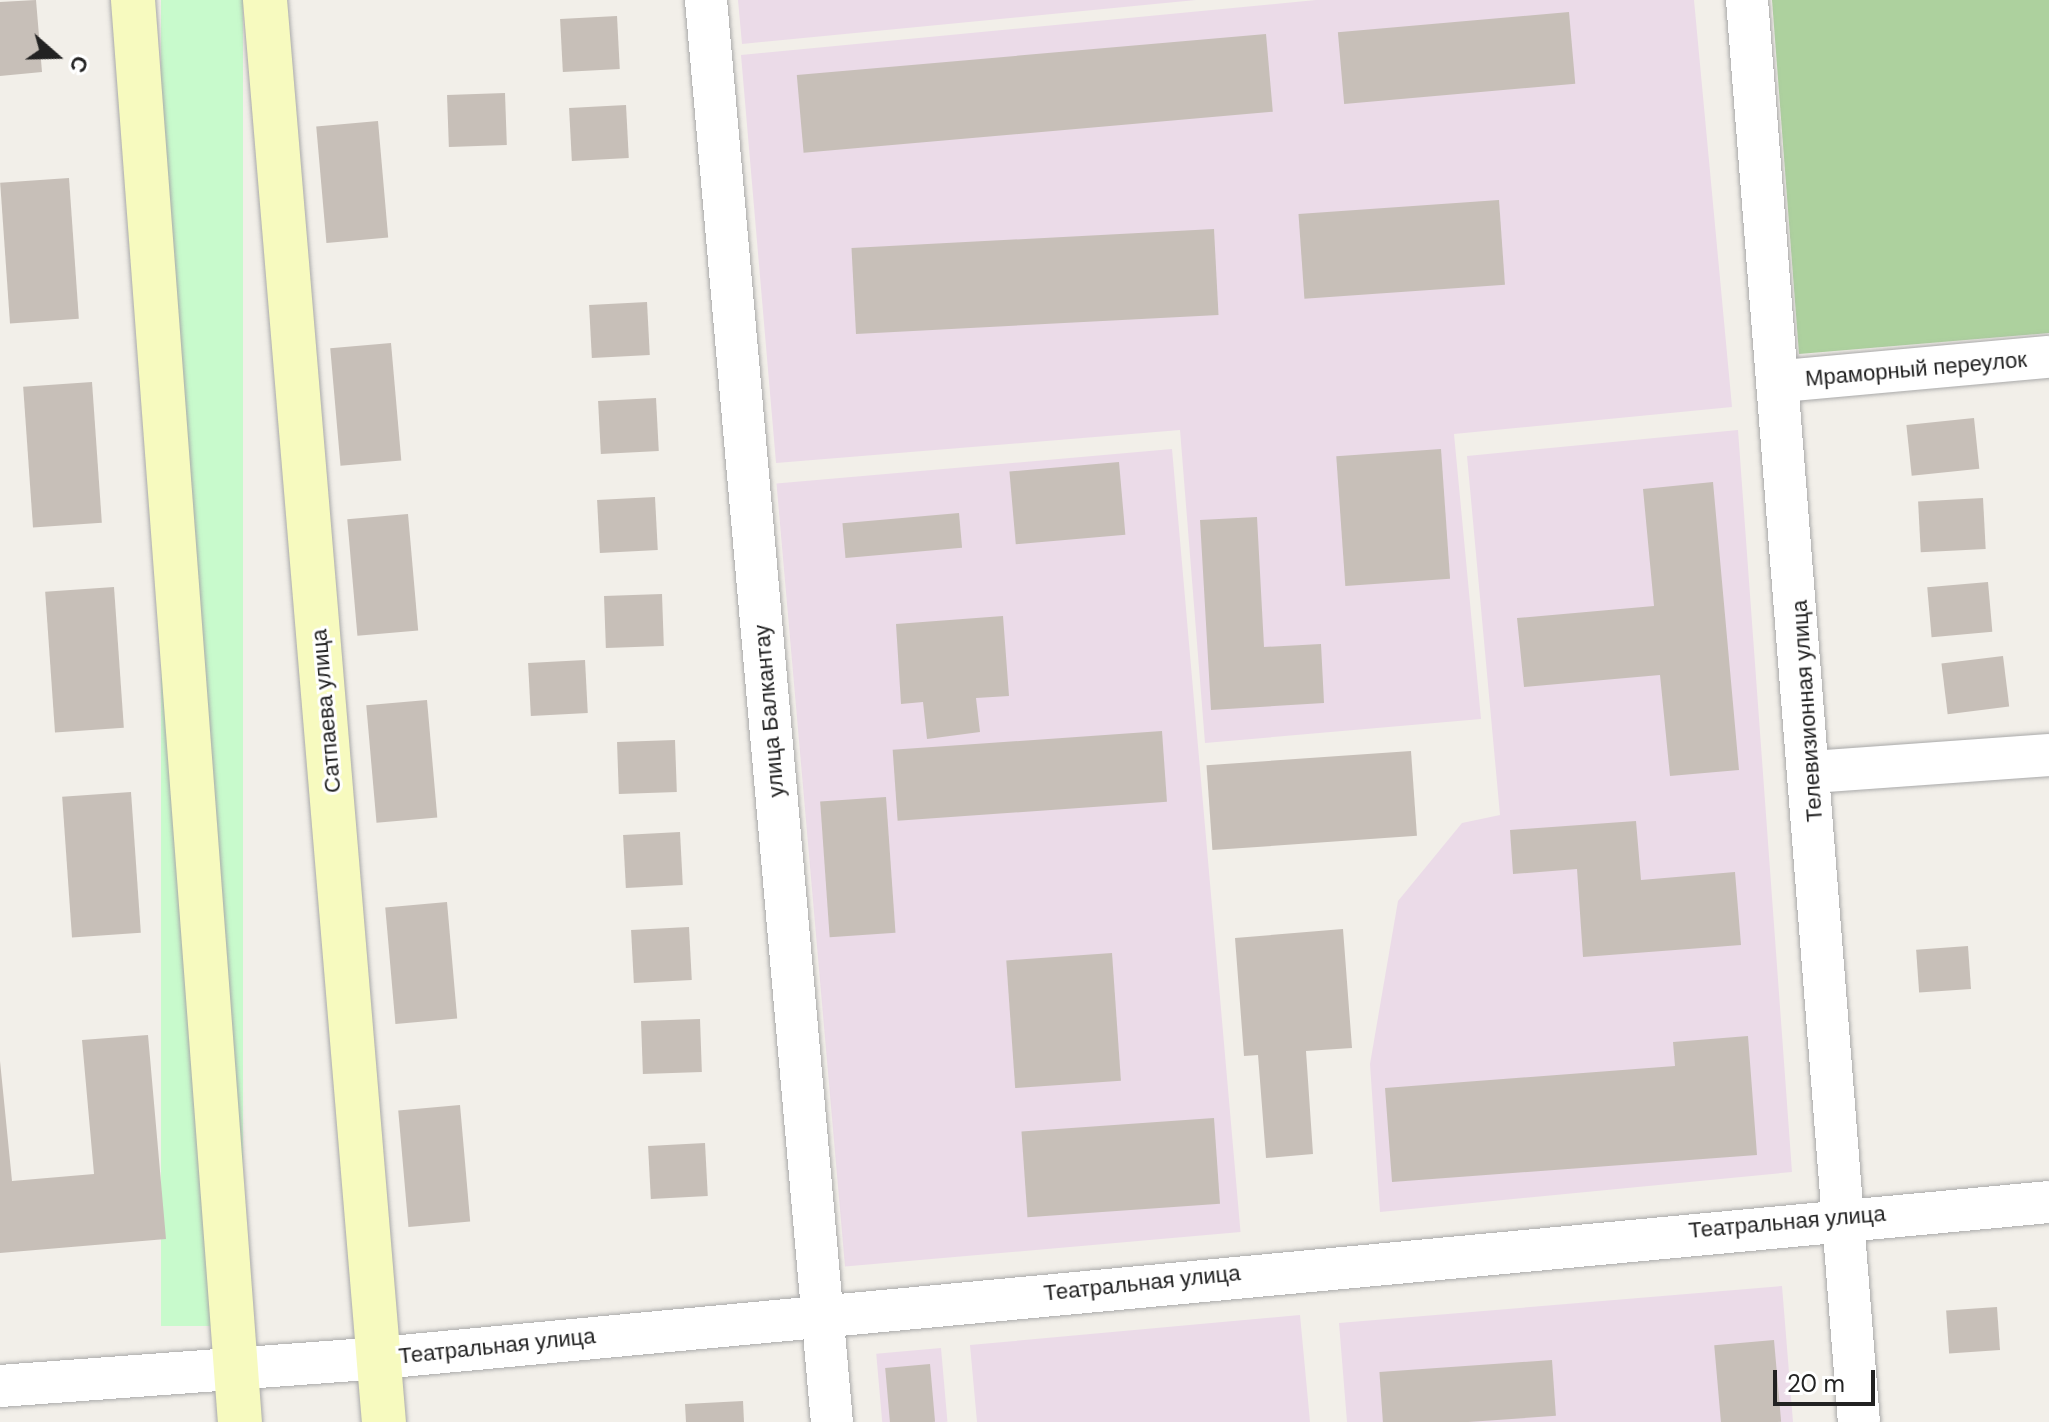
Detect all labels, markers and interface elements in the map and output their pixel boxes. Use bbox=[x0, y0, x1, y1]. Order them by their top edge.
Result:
north arrow bbox=[16, 16, 96, 96]
text: С bbox=[63, 52, 95, 77]
street label: Мраморный переулок bbox=[1804, 346, 2028, 392]
street label: Телевизионная улица bbox=[1786, 599, 1828, 823]
street label: улица Балкантау bbox=[748, 624, 790, 798]
street label: Сатпаева улица bbox=[306, 628, 346, 794]
street label: Театральная улица bbox=[1687, 1200, 1887, 1244]
street label: Театральная улица bbox=[1042, 1260, 1242, 1306]
street label: Театральная улица bbox=[397, 1323, 597, 1369]
scale bar bbox=[1777, 1354, 1879, 1404]
text: 20 m bbox=[1787, 1368, 1845, 1399]

